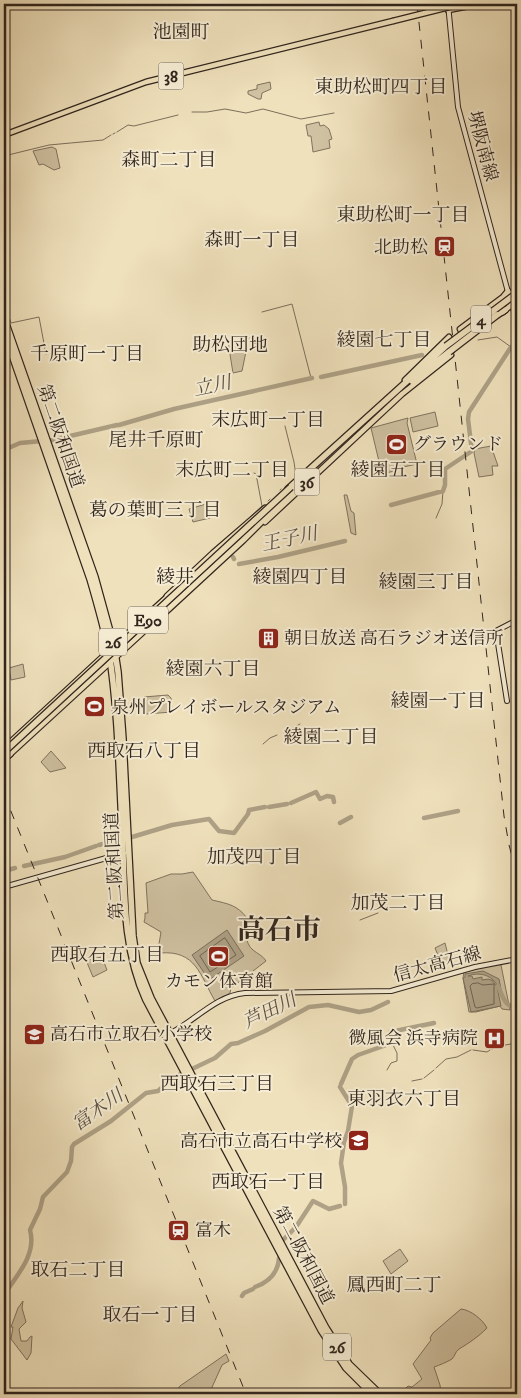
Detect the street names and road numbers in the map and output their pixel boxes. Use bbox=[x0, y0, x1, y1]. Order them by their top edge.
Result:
road number: 38 bbox=[158, 62, 184, 90]
street label: 堺阪南線 bbox=[462, 109, 502, 184]
road number: 4 bbox=[471, 306, 491, 332]
street label: 第二阪和国道 bbox=[32, 382, 88, 491]
road number: 36 bbox=[294, 468, 320, 496]
road number: E90 bbox=[128, 606, 168, 634]
road number: 26 bbox=[99, 628, 127, 656]
street label: 第二阪和国道 bbox=[101, 811, 129, 920]
street label: 信太高石線 bbox=[391, 943, 484, 987]
street label: 第二阪和国道 bbox=[268, 1203, 338, 1308]
road number: 26 bbox=[323, 1334, 351, 1360]

